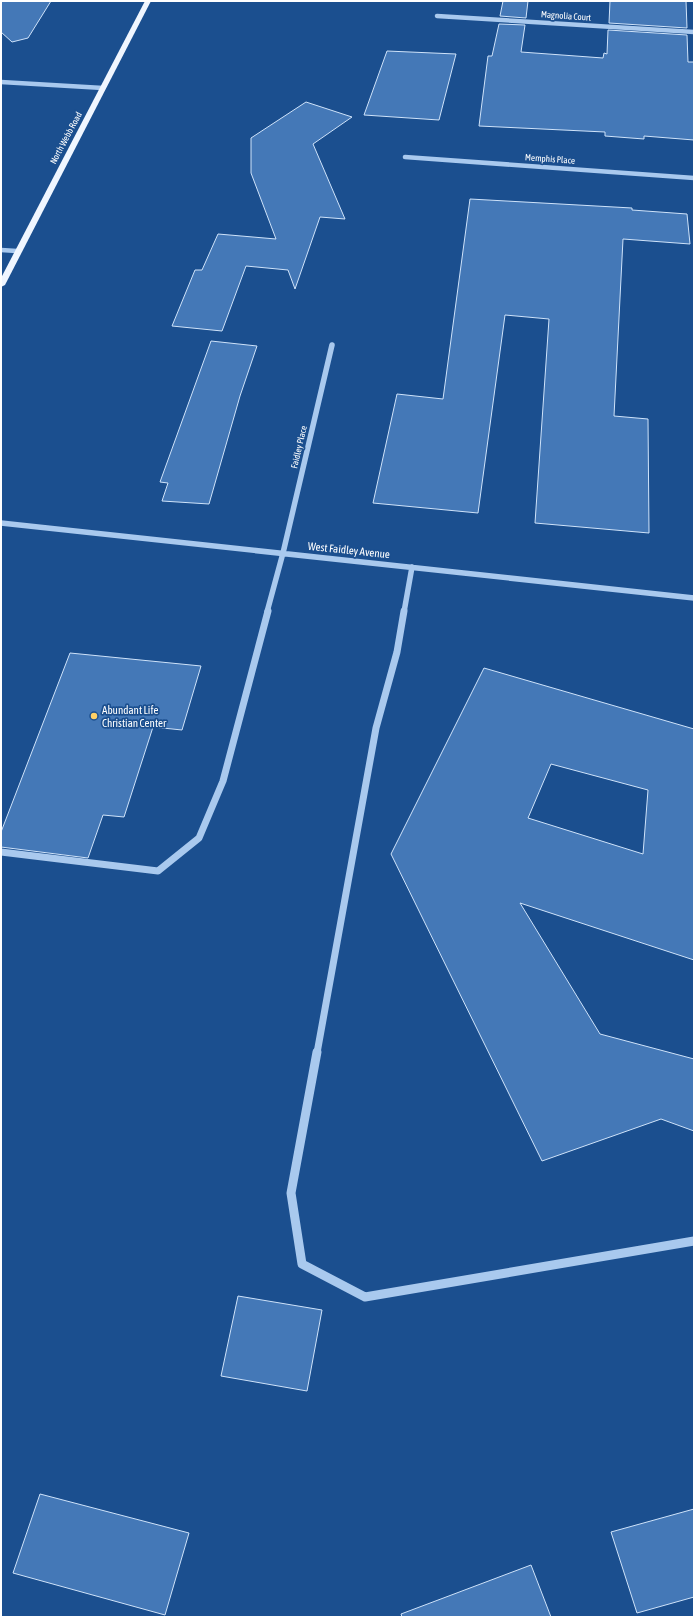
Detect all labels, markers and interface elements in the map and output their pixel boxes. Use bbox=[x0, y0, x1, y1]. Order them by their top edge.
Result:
street label: Magnolia Court bbox=[541, 9, 592, 23]
street label: North Webb Road bbox=[48, 110, 84, 166]
street label: Memphis Place bbox=[525, 152, 575, 166]
street label: Faidley Place bbox=[289, 425, 309, 469]
street label: West Faidley Avenue bbox=[307, 540, 391, 560]
place label: Abundant Life Christian Center bbox=[102, 704, 167, 729]
marker: Abundant Life Christian Center bbox=[89, 711, 99, 721]

